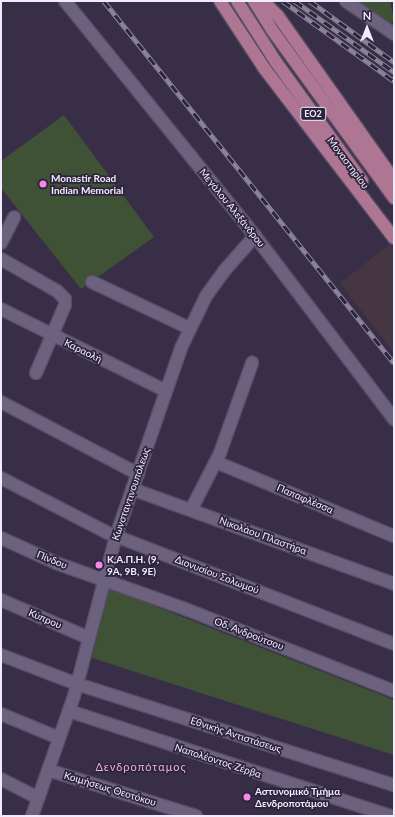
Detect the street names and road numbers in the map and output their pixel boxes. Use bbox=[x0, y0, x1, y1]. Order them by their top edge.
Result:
road number: ΕΟ2 bbox=[300, 107, 326, 121]
street label: Μοναστηρίου bbox=[325, 135, 371, 191]
street label: Μεγάλου Αλεξάνδρου bbox=[197, 166, 267, 250]
street label: Καραολή bbox=[62, 337, 104, 365]
street label: Κωνσταντινουπόλεως bbox=[109, 446, 153, 542]
street label: Παπαφλέσσα bbox=[275, 482, 335, 516]
street label: Νικολάου Πλαστήρα bbox=[218, 515, 308, 557]
street label: Πίνδου bbox=[35, 548, 69, 572]
street label: Διονυσίου Σολωμού bbox=[173, 553, 261, 597]
street label: Κύπρου bbox=[27, 607, 63, 631]
street label: Οδ. Ανδρούτσου bbox=[212, 615, 286, 653]
street label: Εθνικής Αντιστάσεως bbox=[189, 715, 283, 755]
street label: Ναπολέοντος Ζέρβα bbox=[173, 741, 263, 781]
street label: Κοιμήσεως Θεοτόκου bbox=[63, 769, 157, 809]

